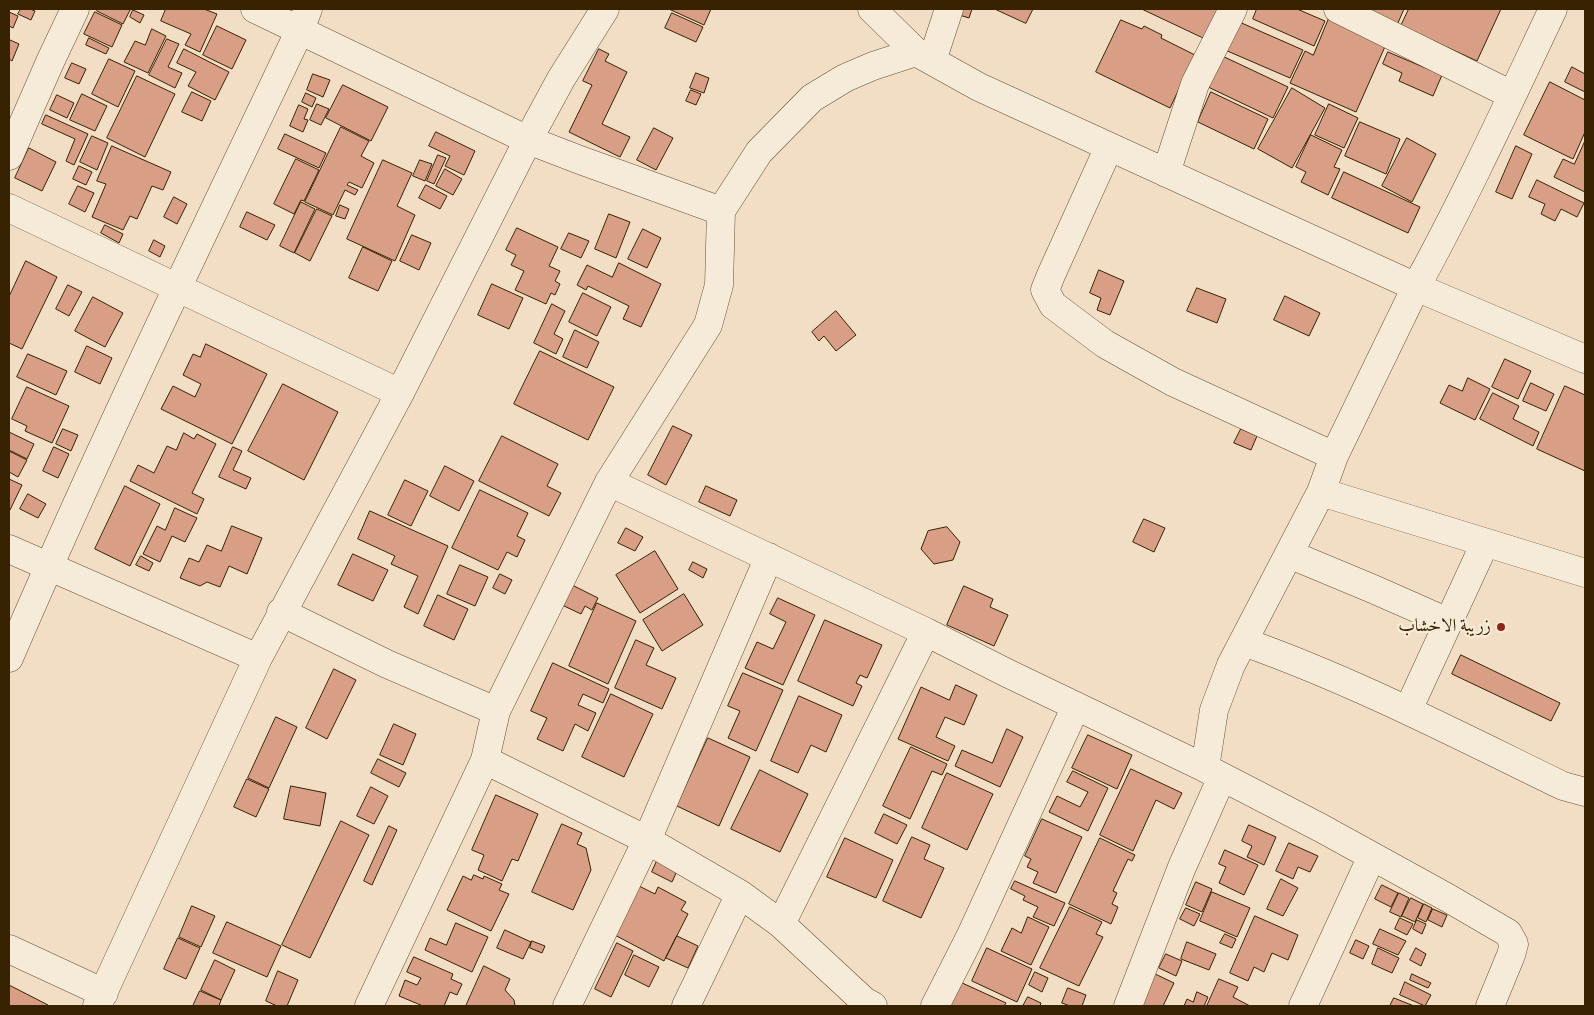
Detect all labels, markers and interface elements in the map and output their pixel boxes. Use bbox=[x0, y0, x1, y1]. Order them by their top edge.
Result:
place label: زريبة الاخشاب bbox=[1398, 616, 1491, 638]
marker: زريبة الاخشاب bbox=[1495, 621, 1507, 633]

